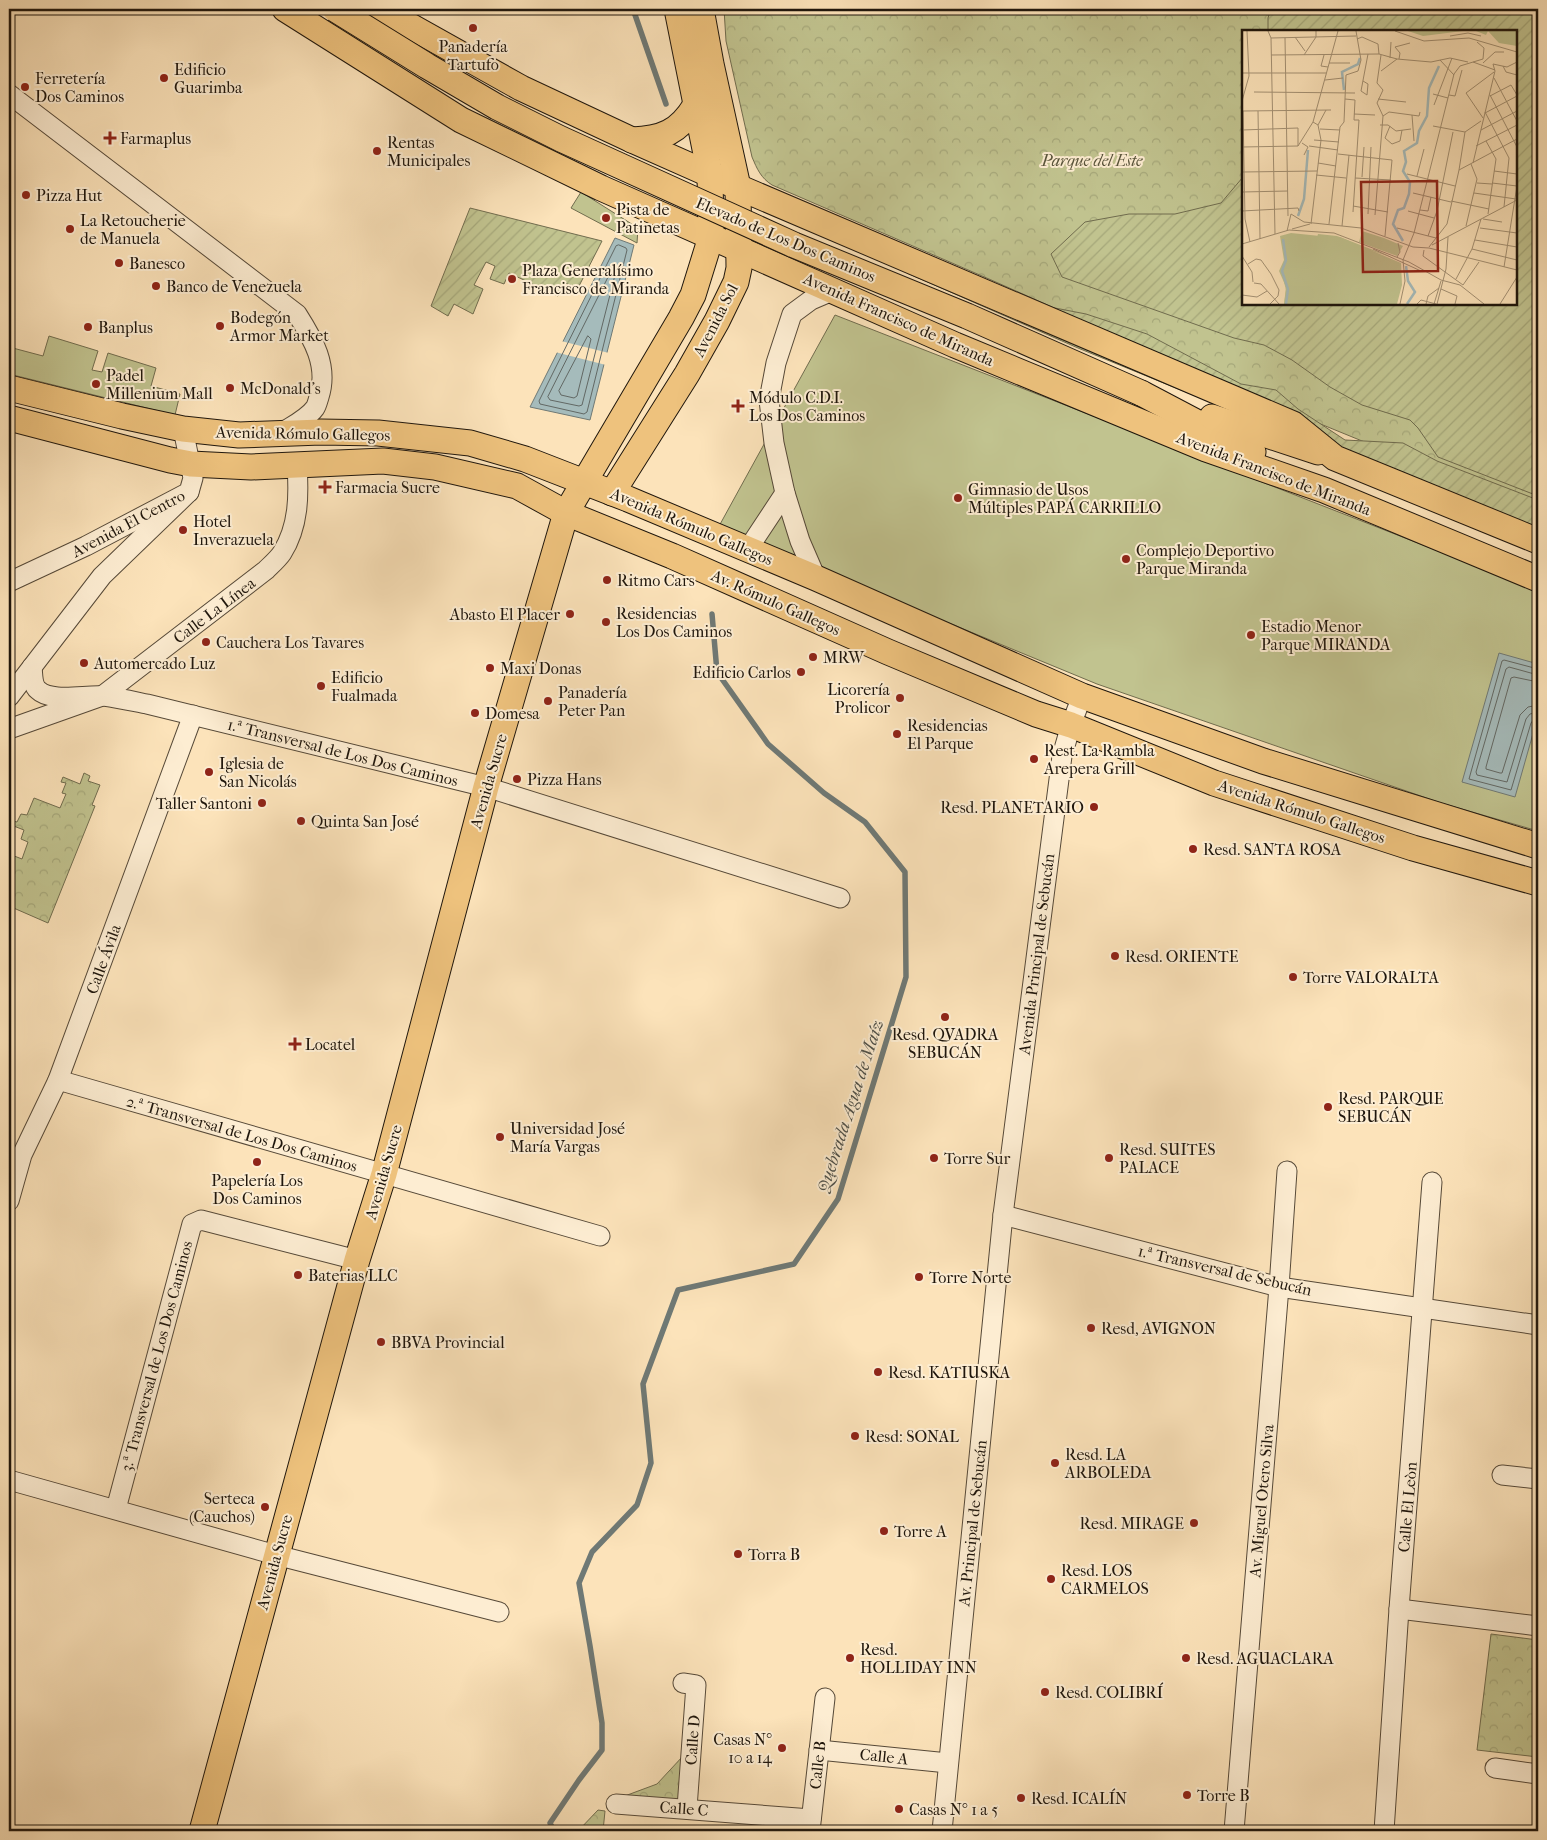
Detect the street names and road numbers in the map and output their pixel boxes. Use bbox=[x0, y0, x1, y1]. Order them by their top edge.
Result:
street label: Elevado de Los Dos Caminos bbox=[693, 193, 879, 286]
street label: Avenida Francisco de Miranda bbox=[800, 268, 997, 370]
street label: Avenida Sol bbox=[688, 280, 742, 361]
street label: Avenida Rómulo Gallegos bbox=[215, 422, 390, 445]
street label: Avenida Francisco de Miranda bbox=[1173, 427, 1374, 520]
street label: Avenida Rómulo Gallegos bbox=[607, 483, 776, 569]
street label: Avenida El Centro bbox=[68, 486, 188, 562]
street label: Av. Rómulo Gallegos bbox=[707, 565, 843, 640]
street label: Calle La Línea bbox=[170, 573, 259, 647]
street label: 1.ª Transversal de Los Dos Caminos bbox=[226, 715, 460, 790]
street label: Avenida Sucre bbox=[466, 731, 511, 832]
street label: Avenida Rómulo Gallegos bbox=[1215, 775, 1388, 847]
street label: Avenida Principal de Sebucán bbox=[1015, 852, 1058, 1057]
street label: Calle Ávila bbox=[81, 921, 125, 997]
street label: 2.ª Transversal de Los Dos Caminos bbox=[124, 1091, 360, 1176]
street label: Avenida Sucre bbox=[361, 1122, 406, 1223]
street label: 3.ª Transversal de Los Dos Caminos bbox=[117, 1239, 196, 1474]
street label: 1.ª Transversal de Sebucán bbox=[1136, 1241, 1314, 1300]
street label: Av. Miguel Otero Silva bbox=[1245, 1423, 1278, 1579]
street label: Av. Principal de Sebucán bbox=[954, 1438, 991, 1608]
street label: Calle El Leòn bbox=[1394, 1460, 1421, 1553]
street label: Avenida Sucre bbox=[252, 1512, 296, 1613]
street label: Calle D bbox=[681, 1714, 704, 1766]
street label: Calle B bbox=[806, 1740, 829, 1790]
street label: Calle A bbox=[859, 1745, 910, 1769]
street label: Calle C bbox=[659, 1797, 709, 1820]

